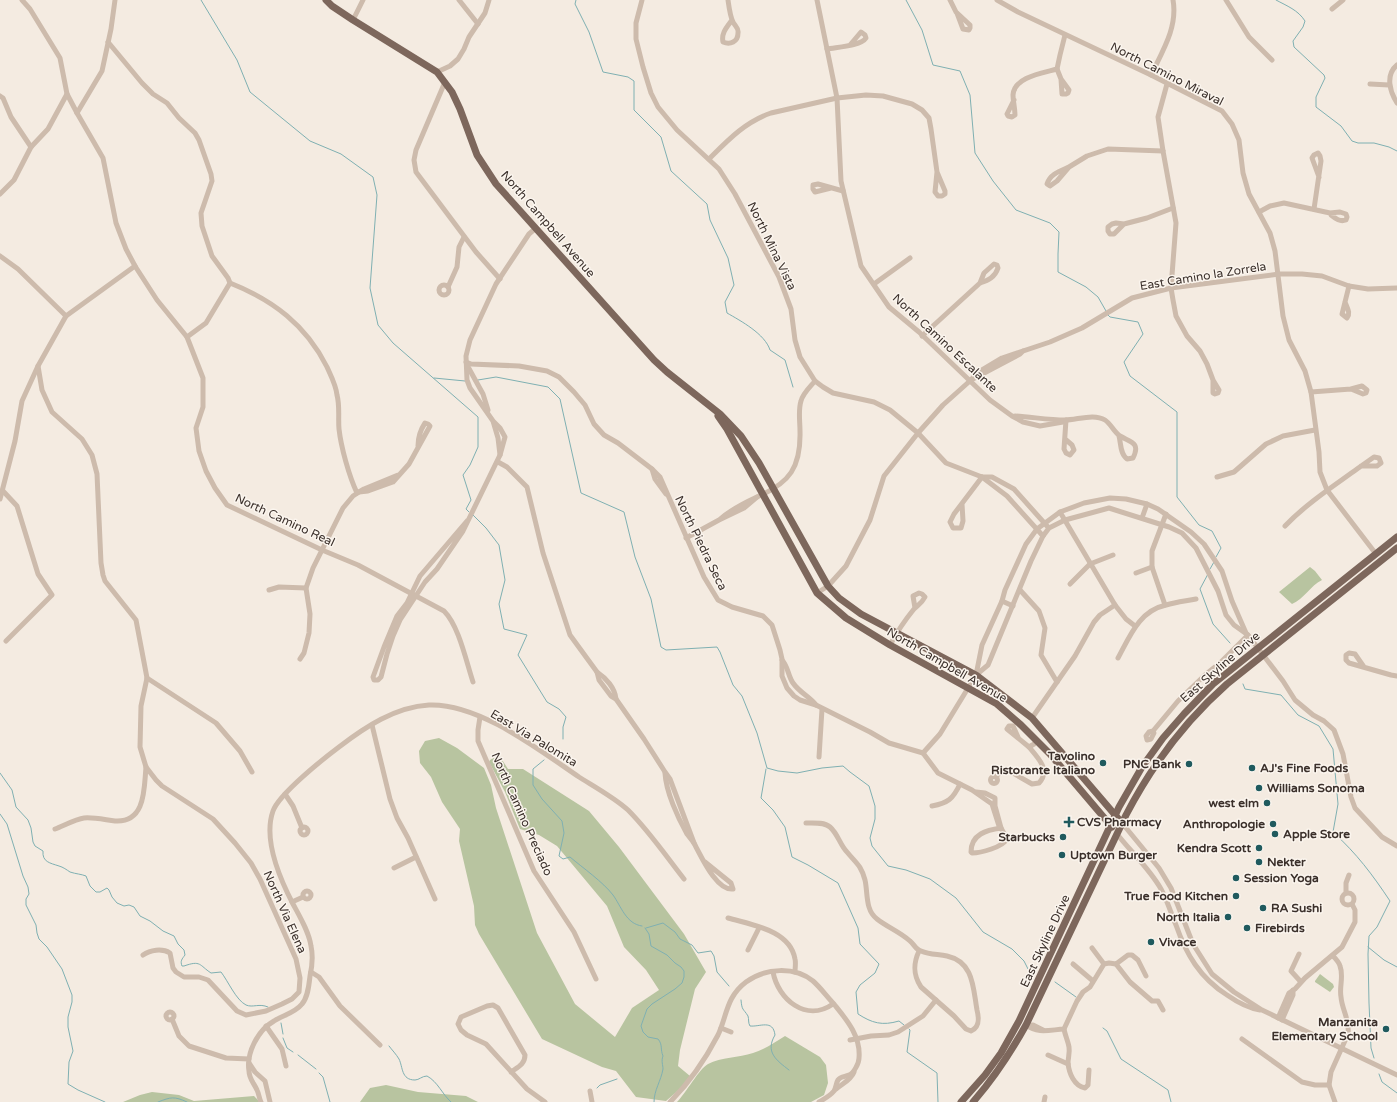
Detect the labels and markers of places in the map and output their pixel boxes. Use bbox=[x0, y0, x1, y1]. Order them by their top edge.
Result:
place label: Tavolino Ristorante Italiano bbox=[991, 749, 1095, 777]
place label: PNC Bank bbox=[1123, 757, 1181, 771]
marker: Tavolino Ristorante Italiano bbox=[1098, 758, 1108, 768]
marker: PNC Bank bbox=[1184, 759, 1194, 769]
place label: AJ's Fine Foods bbox=[1260, 761, 1348, 775]
marker: AJ's Fine Foods bbox=[1247, 763, 1257, 773]
place label: Williams Sonoma bbox=[1267, 781, 1365, 795]
marker: Williams Sonoma bbox=[1254, 783, 1264, 793]
place label: west elm bbox=[1209, 796, 1259, 810]
marker: west elm bbox=[1262, 798, 1272, 808]
place label: CVS Pharmacy bbox=[1077, 815, 1162, 830]
marker: CVS Pharmacy bbox=[1064, 817, 1074, 827]
place label: Anthropologie bbox=[1183, 817, 1265, 832]
marker: Anthropologie bbox=[1268, 819, 1278, 829]
place label: Apple Store bbox=[1283, 827, 1350, 842]
marker: Apple Store bbox=[1270, 829, 1280, 839]
place label: Starbucks bbox=[998, 830, 1055, 844]
marker: Starbucks bbox=[1058, 832, 1068, 842]
place label: Kendra Scott bbox=[1177, 841, 1251, 855]
marker: Kendra Scott bbox=[1254, 843, 1264, 853]
place label: Uptown Burger bbox=[1070, 848, 1157, 863]
marker: Uptown Burger bbox=[1057, 850, 1067, 860]
place label: Nekter bbox=[1267, 855, 1306, 869]
marker: Nekter bbox=[1254, 857, 1264, 867]
place label: Session Yoga bbox=[1244, 871, 1319, 886]
marker: Session Yoga bbox=[1231, 873, 1241, 883]
place label: True Food Kitchen bbox=[1123, 889, 1228, 903]
marker: True Food Kitchen bbox=[1231, 891, 1241, 901]
place label: RA Sushi bbox=[1271, 901, 1322, 915]
marker: RA Sushi bbox=[1258, 903, 1268, 913]
place label: North Italia bbox=[1156, 910, 1220, 924]
marker: North Italia bbox=[1223, 912, 1233, 922]
place label: Firebirds bbox=[1255, 921, 1305, 935]
marker: Firebirds bbox=[1242, 923, 1252, 933]
place label: Vivace bbox=[1159, 935, 1197, 949]
marker: Vivace bbox=[1146, 937, 1156, 947]
place label: Manzanita Elementary School bbox=[1271, 1015, 1378, 1044]
marker: Manzanita Elementary School bbox=[1381, 1024, 1391, 1034]

